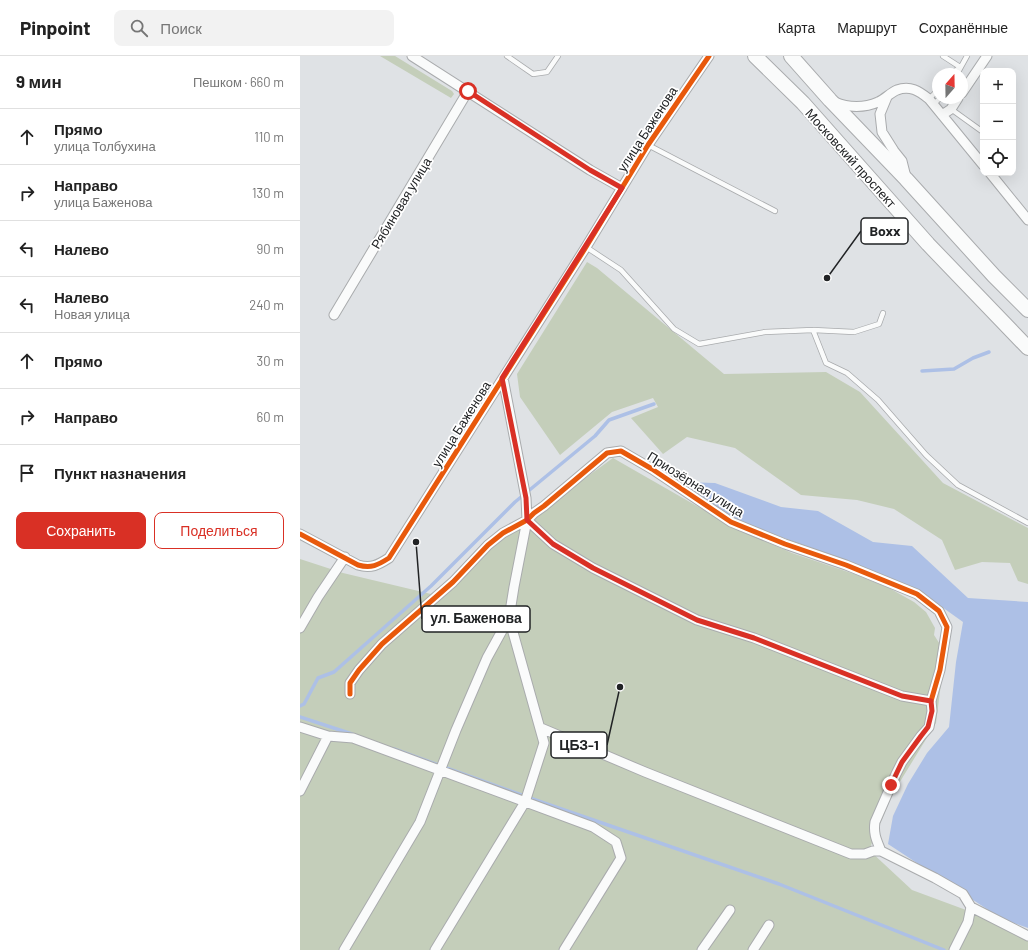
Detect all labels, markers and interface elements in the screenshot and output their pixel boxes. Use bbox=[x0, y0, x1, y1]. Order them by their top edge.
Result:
search box bbox=[114, 10, 394, 46]
text: Pinpoint bbox=[20, 16, 90, 39]
icon: search bbox=[128, 17, 150, 39]
text: Поиск bbox=[160, 19, 202, 37]
text: Карта bbox=[778, 19, 815, 36]
text: Маршрут bbox=[837, 19, 897, 36]
text: Сохранённые bbox=[919, 19, 1008, 36]
north arrow bbox=[932, 68, 968, 104]
map controls bbox=[980, 68, 1016, 176]
button: + bbox=[980, 68, 1016, 104]
text: 9 мин bbox=[16, 71, 62, 91]
text: Пешком · 660 m bbox=[193, 74, 284, 90]
route start bbox=[459, 82, 477, 100]
street label: улица Баженова bbox=[613, 83, 681, 175]
button: − bbox=[980, 104, 1016, 140]
street label: Московский проспект bbox=[802, 105, 900, 211]
text: Прямо bbox=[54, 120, 103, 138]
icon: ahead bbox=[16, 126, 38, 148]
text: 110 m bbox=[254, 129, 284, 145]
text: улица Толбухина bbox=[54, 138, 156, 154]
button: locate bbox=[980, 140, 1016, 176]
street label: Рябиновая улица bbox=[367, 154, 435, 252]
text: Направо bbox=[54, 176, 118, 194]
icon: right bbox=[16, 182, 38, 204]
text: 130 m bbox=[252, 185, 284, 201]
text: улица Баженова bbox=[54, 194, 152, 210]
callout: Boxx bbox=[861, 218, 908, 244]
text: Boxx bbox=[869, 222, 901, 239]
icon: left bbox=[16, 238, 38, 260]
text: Налево bbox=[54, 240, 109, 258]
text: 90 m bbox=[257, 241, 284, 257]
text: Налево bbox=[54, 288, 109, 306]
icon: left bbox=[16, 294, 38, 316]
text: 240 m bbox=[249, 297, 284, 313]
text: Новая улица bbox=[54, 306, 130, 322]
icon: ahead bbox=[16, 350, 38, 372]
text: Прямо bbox=[54, 352, 103, 370]
text: 30 m bbox=[257, 353, 284, 369]
street label: улица Баженова bbox=[428, 377, 494, 470]
icon: right bbox=[16, 406, 38, 428]
text: Направо bbox=[54, 408, 118, 426]
text: 60 m bbox=[257, 409, 284, 425]
street label: Приозёрная улица bbox=[645, 448, 748, 521]
icon: arrive bbox=[16, 462, 38, 484]
text: Пункт назначения bbox=[54, 464, 186, 482]
button: Сохранить bbox=[16, 512, 146, 549]
button: Поделиться bbox=[154, 512, 284, 549]
callout: ул. Баженова bbox=[422, 606, 530, 632]
text: ул. Баженова bbox=[430, 609, 522, 626]
callout: ЦБЗ-1 bbox=[551, 732, 607, 758]
text: ЦБЗ-1 bbox=[559, 736, 599, 753]
route end bbox=[882, 776, 900, 794]

